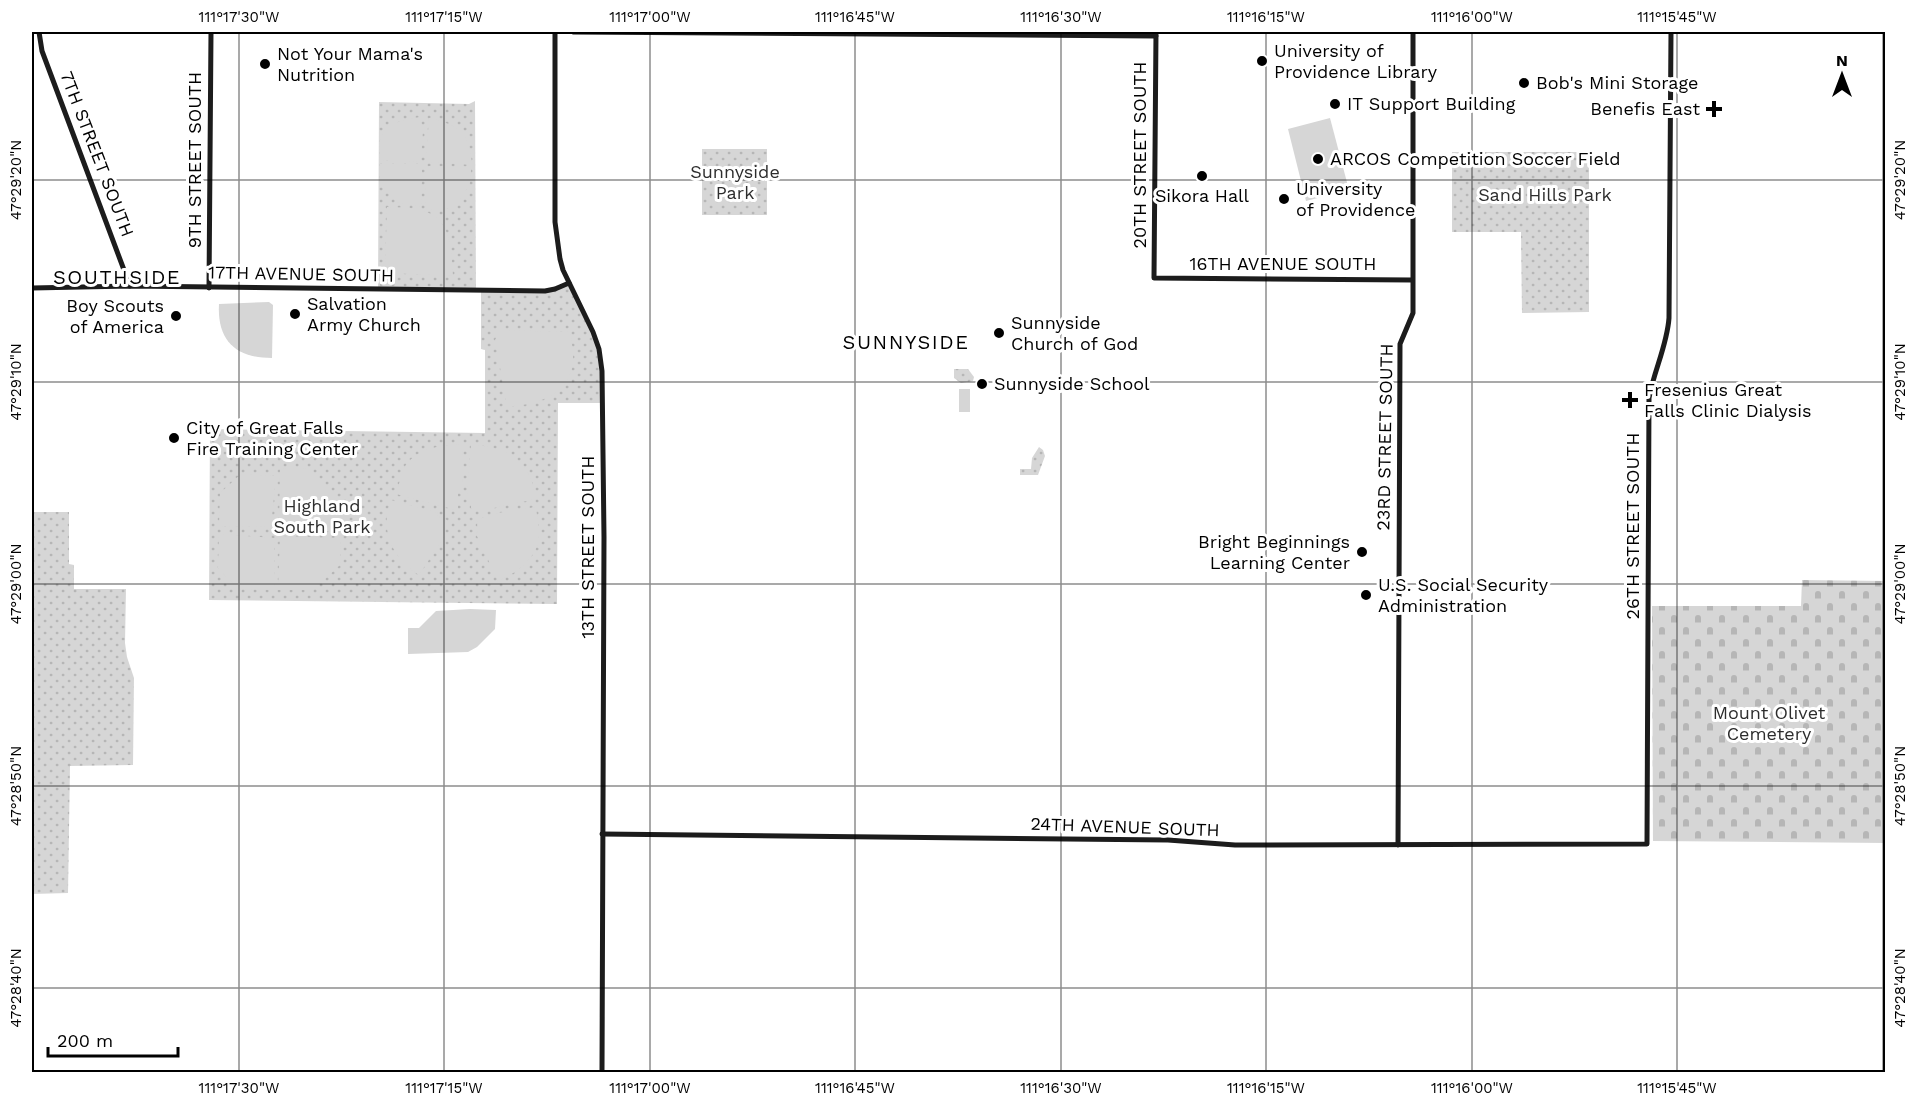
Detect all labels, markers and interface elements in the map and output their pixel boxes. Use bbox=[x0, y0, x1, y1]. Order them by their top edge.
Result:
text: 111°17'30"W bbox=[199, 8, 279, 26]
text: 111°17'15"W bbox=[405, 8, 483, 26]
text: 111°17'00"W bbox=[609, 8, 691, 26]
text: 111°16'45"W bbox=[815, 8, 895, 26]
text: 111°16'30"W bbox=[1020, 8, 1102, 26]
text: 111°16'15"W bbox=[1227, 8, 1305, 26]
text: 111°16'00"W bbox=[1431, 8, 1513, 26]
text: 111°15'45"W bbox=[1637, 8, 1717, 26]
place label: University of Providence Library bbox=[1274, 40, 1438, 82]
place label: Not Your Mama's Nutrition bbox=[277, 43, 423, 85]
north arrow bbox=[1812, 45, 1872, 105]
text: N bbox=[1836, 51, 1848, 70]
marker: University of Providence Library bbox=[1255, 54, 1269, 68]
marker: Not Your Mama's Nutrition bbox=[258, 57, 272, 71]
street label: 20TH STREET SOUTH bbox=[1129, 61, 1150, 249]
street label: 7TH STREET SOUTH bbox=[56, 68, 139, 239]
street label: 9TH STREET SOUTH bbox=[184, 72, 205, 248]
place label: Bob's Mini Storage bbox=[1536, 72, 1698, 93]
marker: Bob's Mini Storage bbox=[1517, 76, 1531, 90]
place label: IT Support Building bbox=[1347, 93, 1516, 114]
marker: IT Support Building bbox=[1328, 97, 1342, 111]
place label: Benefis East bbox=[1590, 98, 1700, 119]
marker: Benefis East bbox=[1705, 100, 1723, 118]
text: 47°29'20"N bbox=[7, 140, 25, 220]
text: 47°29'20"N bbox=[1891, 140, 1909, 220]
place label: ARCOS Competition Soccer Field bbox=[1330, 148, 1621, 169]
marker: ARCOS Competition Soccer Field bbox=[1311, 152, 1325, 166]
park label: Sunnyside Park bbox=[690, 161, 780, 203]
marker: Sikora Hall bbox=[1195, 169, 1209, 183]
place label: University of Providence bbox=[1296, 178, 1415, 220]
park label: Sand Hills Park bbox=[1478, 184, 1612, 205]
place label: Sikora Hall bbox=[1155, 185, 1250, 206]
marker: University of Providence bbox=[1277, 192, 1291, 206]
street label: 16TH AVENUE SOUTH bbox=[1190, 253, 1376, 274]
street label: 17TH AVENUE SOUTH bbox=[208, 261, 394, 286]
district label: SOUTHSIDE bbox=[53, 265, 181, 289]
place label: Salvation Army Church bbox=[307, 293, 421, 335]
place label: Boy Scouts of America bbox=[66, 295, 164, 337]
marker: Salvation Army Church bbox=[288, 307, 302, 321]
marker: Boy Scouts of America bbox=[169, 309, 183, 323]
place label: Sunnyside Church of God bbox=[1011, 312, 1138, 354]
marker: Sunnyside Church of God bbox=[992, 326, 1006, 340]
district label: SUNNYSIDE bbox=[843, 330, 969, 354]
text: 47°29'10"N bbox=[7, 343, 25, 421]
street label: 23RD STREET SOUTH bbox=[1372, 343, 1397, 531]
text: 47°29'10"N bbox=[1891, 343, 1909, 421]
place label: Sunnyside School bbox=[994, 373, 1150, 394]
marker: Sunnyside School bbox=[975, 377, 989, 391]
place label: Fresenius Great Falls Clinic Dialysis bbox=[1644, 379, 1811, 421]
marker: Fresenius Great Falls Clinic Dialysis bbox=[1621, 391, 1639, 409]
place label: City of Great Falls Fire Training Center bbox=[186, 417, 358, 459]
marker: City of Great Falls Fire Training Center bbox=[167, 431, 181, 445]
street label: 26TH STREET SOUTH bbox=[1622, 433, 1643, 619]
street label: 13TH STREET SOUTH bbox=[577, 456, 598, 638]
park label: Highland South Park bbox=[274, 495, 370, 537]
place label: Bright Beginnings Learning Center bbox=[1198, 531, 1350, 573]
text: 47°29'00"N bbox=[7, 544, 25, 624]
text: 47°29'00"N bbox=[1891, 544, 1909, 624]
marker: Bright Beginnings Learning Center bbox=[1355, 545, 1369, 559]
place label: U.S. Social Security Administration bbox=[1378, 574, 1549, 616]
marker: U.S. Social Security Administration bbox=[1359, 588, 1373, 602]
park label: Mount Olivet Cemetery bbox=[1713, 702, 1826, 744]
text: 47°28'50"N bbox=[7, 746, 25, 826]
text: 47°28'50"N bbox=[1891, 746, 1909, 826]
street label: 24TH AVENUE SOUTH bbox=[1030, 813, 1220, 840]
text: 47°28'40"N bbox=[7, 948, 25, 1028]
text: 47°28'40"N bbox=[1891, 948, 1909, 1028]
scale bar bbox=[48, 1020, 178, 1058]
text: 200 m bbox=[57, 1030, 113, 1051]
text: 111°17'30"W bbox=[199, 1079, 279, 1097]
text: 111°17'15"W bbox=[405, 1079, 483, 1097]
text: 111°17'00"W bbox=[609, 1079, 691, 1097]
text: 111°16'45"W bbox=[815, 1079, 895, 1097]
text: 111°16'30"W bbox=[1020, 1079, 1102, 1097]
text: 111°16'15"W bbox=[1227, 1079, 1305, 1097]
text: 111°16'00"W bbox=[1431, 1079, 1513, 1097]
text: 111°15'45"W bbox=[1637, 1079, 1717, 1097]

